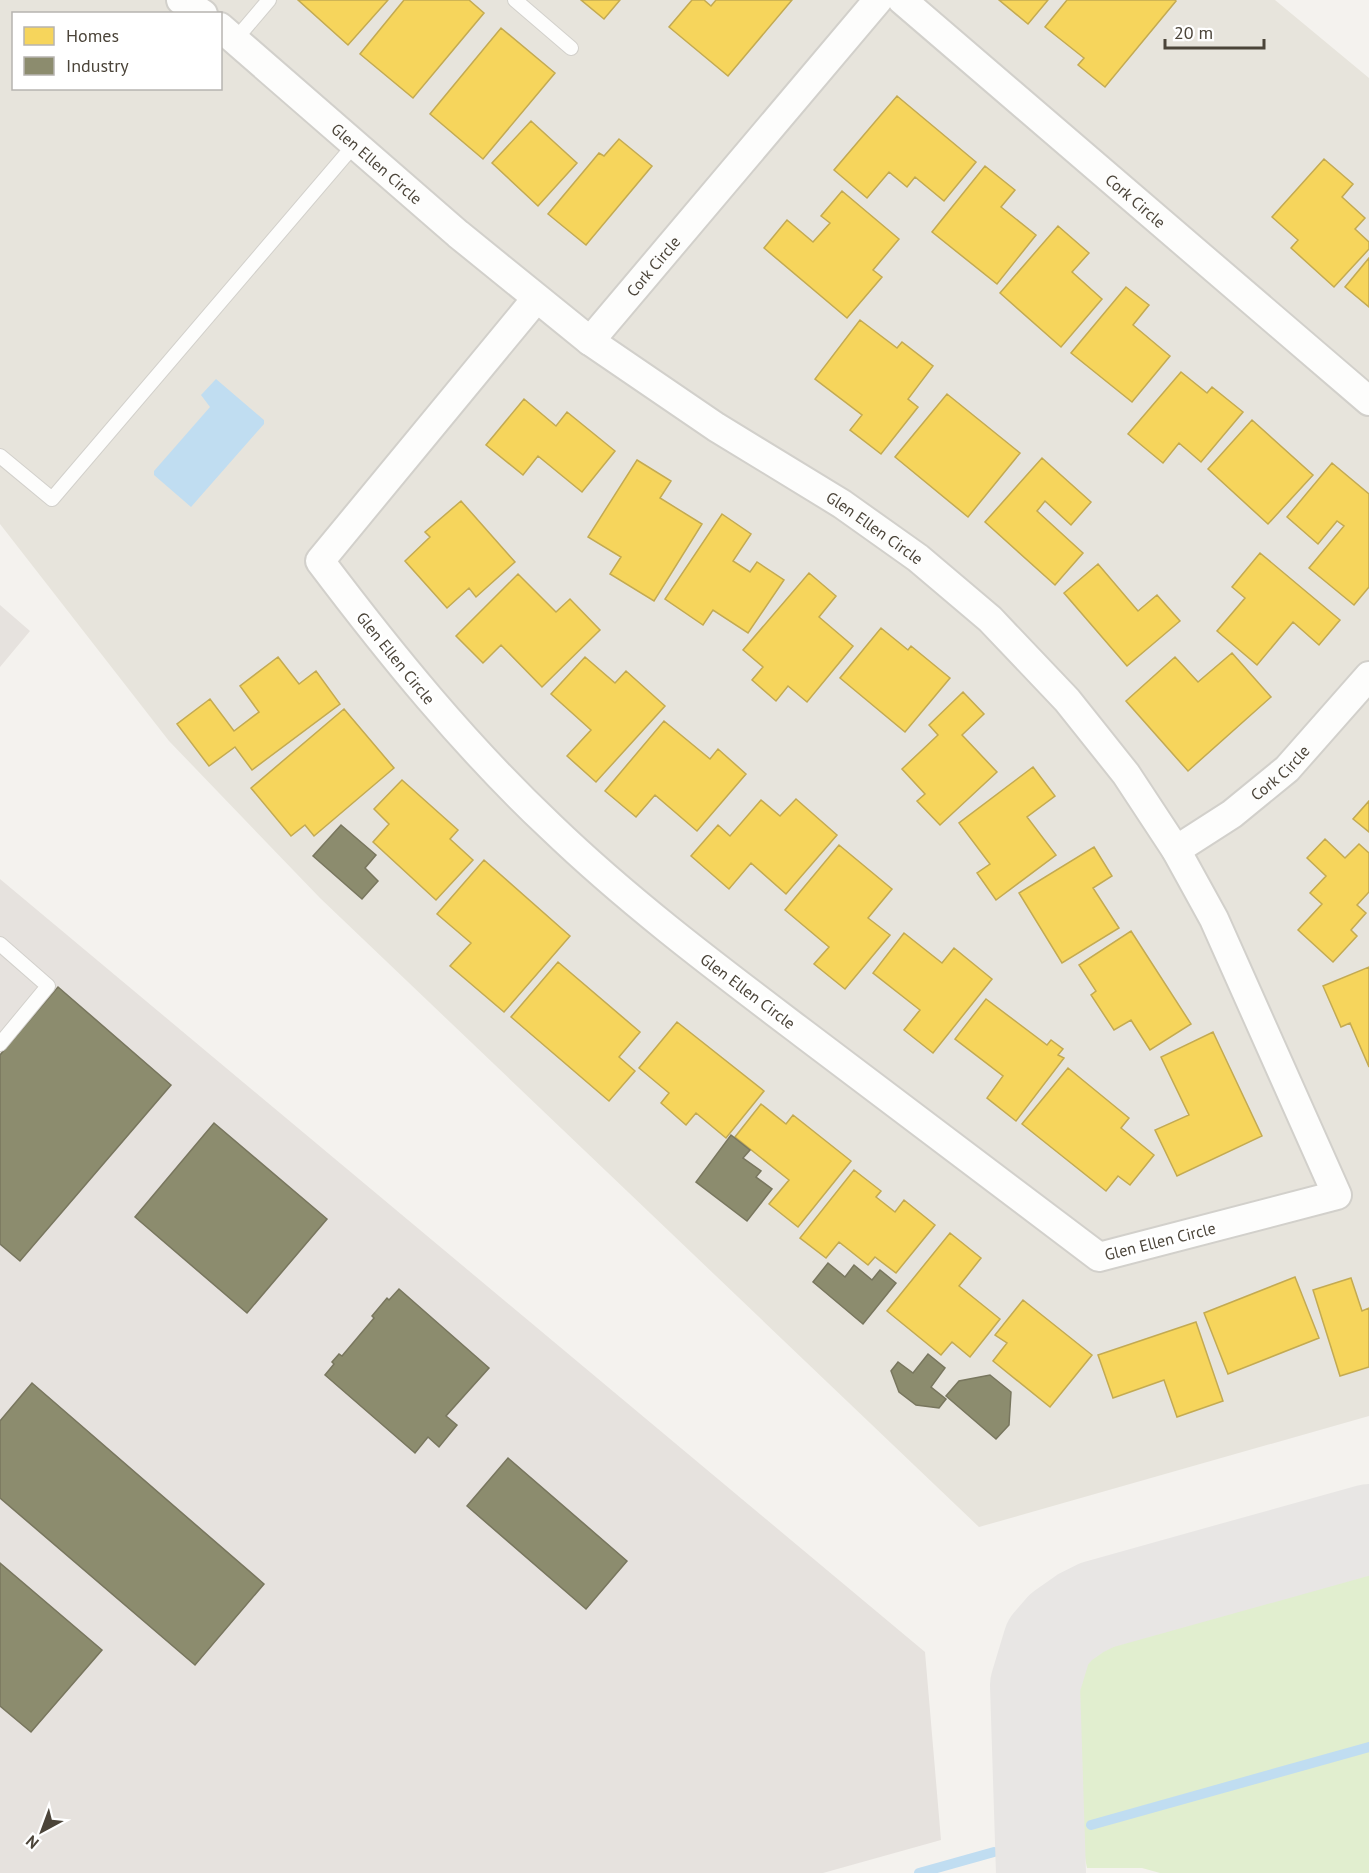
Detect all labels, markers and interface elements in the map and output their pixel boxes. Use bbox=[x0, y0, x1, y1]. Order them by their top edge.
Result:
legend bbox=[12, 12, 222, 90]
scale bar bbox=[1165, 12, 1264, 50]
text: 20 m bbox=[1174, 21, 1213, 44]
text: Homes bbox=[66, 24, 119, 47]
text: Industry bbox=[66, 54, 129, 77]
street label: Glen Ellen Circle bbox=[327, 119, 426, 208]
street label: Cork Circle bbox=[1101, 169, 1170, 232]
street label: Cork Circle bbox=[622, 232, 684, 300]
street label: Glen Ellen Circle bbox=[823, 487, 928, 568]
street label: Glen Ellen Circle bbox=[352, 608, 440, 708]
street label: Cork Circle bbox=[1247, 741, 1314, 805]
street label: Glen Ellen Circle bbox=[697, 949, 799, 1033]
street label: Glen Ellen Circle bbox=[1102, 1218, 1218, 1264]
north arrow bbox=[12, 1801, 72, 1861]
text: N bbox=[22, 1831, 43, 1853]

